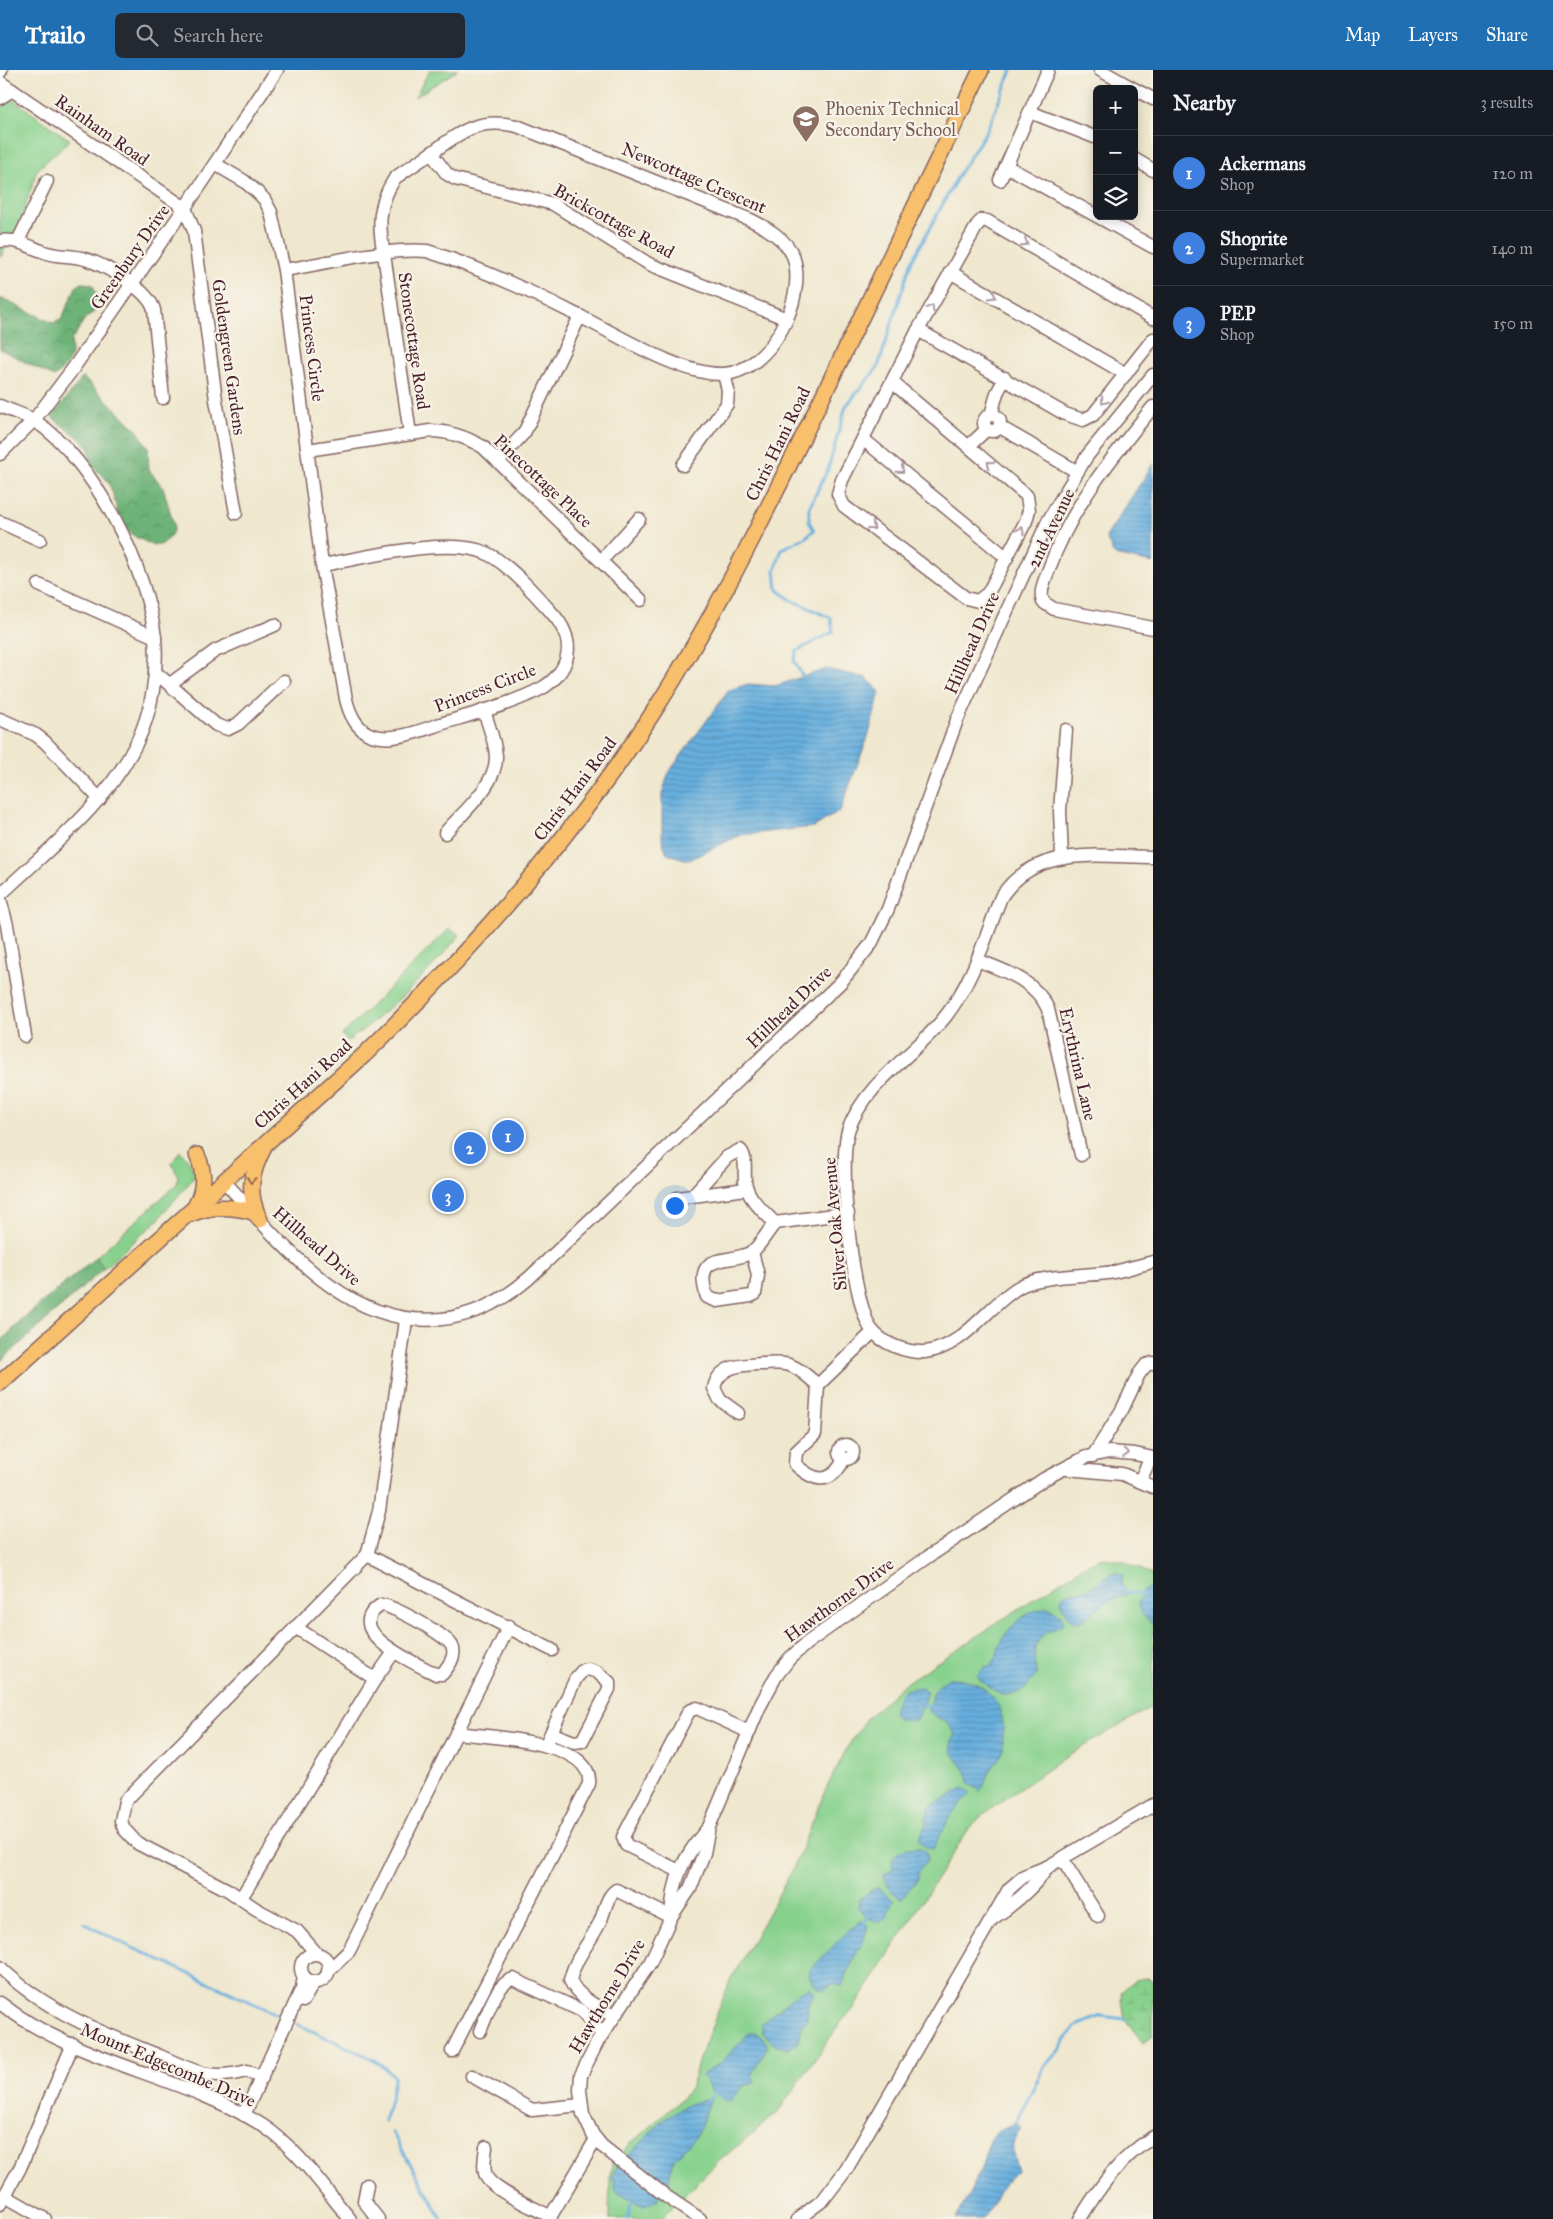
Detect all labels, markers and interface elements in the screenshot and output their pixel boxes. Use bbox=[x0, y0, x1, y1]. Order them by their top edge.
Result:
search box bbox=[115, 13, 465, 58]
text: Trailo bbox=[25, 20, 85, 50]
icon: search bbox=[133, 21, 161, 49]
text: Search here bbox=[173, 24, 263, 47]
text: Map bbox=[1345, 24, 1380, 46]
text: Layers bbox=[1408, 24, 1458, 46]
text: Share bbox=[1486, 24, 1528, 46]
map controls bbox=[1093, 85, 1138, 220]
button: + bbox=[1093, 85, 1138, 130]
street label: Rainham Road bbox=[51, 89, 153, 171]
text: Nearby bbox=[1173, 90, 1236, 116]
text: 3 results bbox=[1480, 93, 1533, 112]
place label: Phoenix Technical Secondary School bbox=[825, 98, 959, 141]
school or university icon: Phoenix Technical Secondary School bbox=[791, 104, 821, 143]
button: − bbox=[1093, 130, 1138, 175]
street label: Newcottage Crescent bbox=[618, 138, 770, 220]
text: Ackermans bbox=[1220, 152, 1306, 175]
text: 1 bbox=[1186, 164, 1192, 183]
text: 120 m bbox=[1493, 164, 1533, 183]
button: layers bbox=[1093, 175, 1138, 220]
text: Shop bbox=[1220, 175, 1254, 194]
street label: Brickcottage Road bbox=[549, 179, 678, 264]
street label: Greenbury Drive bbox=[86, 200, 174, 314]
text: Shoprite bbox=[1220, 227, 1287, 250]
one-way arrow bbox=[1019, 236, 1028, 246]
text: 2 bbox=[1185, 239, 1193, 258]
text: 140 m bbox=[1492, 239, 1533, 258]
text: Supermarket bbox=[1220, 250, 1304, 269]
street label: Stonecottage Road bbox=[392, 271, 435, 411]
street label: Goldengreen Gardens bbox=[206, 278, 251, 437]
one-way arrow bbox=[987, 290, 996, 300]
street label: Princess Circle bbox=[295, 293, 329, 403]
text: PEP bbox=[1220, 302, 1255, 325]
one-way arrow bbox=[924, 304, 934, 313]
text: 3 bbox=[1186, 314, 1192, 333]
text: 150 m bbox=[1493, 314, 1533, 333]
text: Shop bbox=[1220, 325, 1254, 344]
street label: Chris Hani Road bbox=[741, 383, 815, 505]
one-way arrow bbox=[1101, 395, 1109, 404]
street label: Pinecottage Place bbox=[488, 430, 597, 533]
one-way arrow bbox=[987, 460, 996, 469]
one-way arrow bbox=[895, 464, 904, 472]
street label: 2nd Avenue bbox=[1022, 485, 1080, 571]
one-way arrow bbox=[866, 521, 876, 530]
one-way arrow bbox=[1015, 527, 1025, 536]
street label: Hillhead Drive bbox=[940, 588, 1004, 698]
street label: Princess Circle bbox=[431, 658, 539, 718]
street label: Chris Hani Road bbox=[529, 733, 621, 845]
street label: Hillhead Drive bbox=[742, 961, 836, 1053]
street label: Erythrina Lane bbox=[1054, 1005, 1102, 1123]
street label: Chris Hani Road bbox=[249, 1034, 357, 1134]
pin: 1 bbox=[492, 1117, 524, 1155]
pin: 2 bbox=[454, 1129, 486, 1167]
street label: Silver Oak Avenue bbox=[818, 1156, 852, 1292]
one-way arrow bbox=[247, 1175, 257, 1184]
pin: 3 bbox=[432, 1177, 464, 1215]
your location bbox=[662, 1193, 688, 1219]
street label: Hillhead Drive bbox=[268, 1202, 366, 1290]
one-way arrow bbox=[1122, 1448, 1130, 1459]
street label: Hawthorne Drive bbox=[780, 1553, 898, 1647]
street label: Hawthorne Drive bbox=[564, 1935, 650, 2057]
street label: Mount Edgecombe Drive bbox=[77, 2018, 259, 2113]

